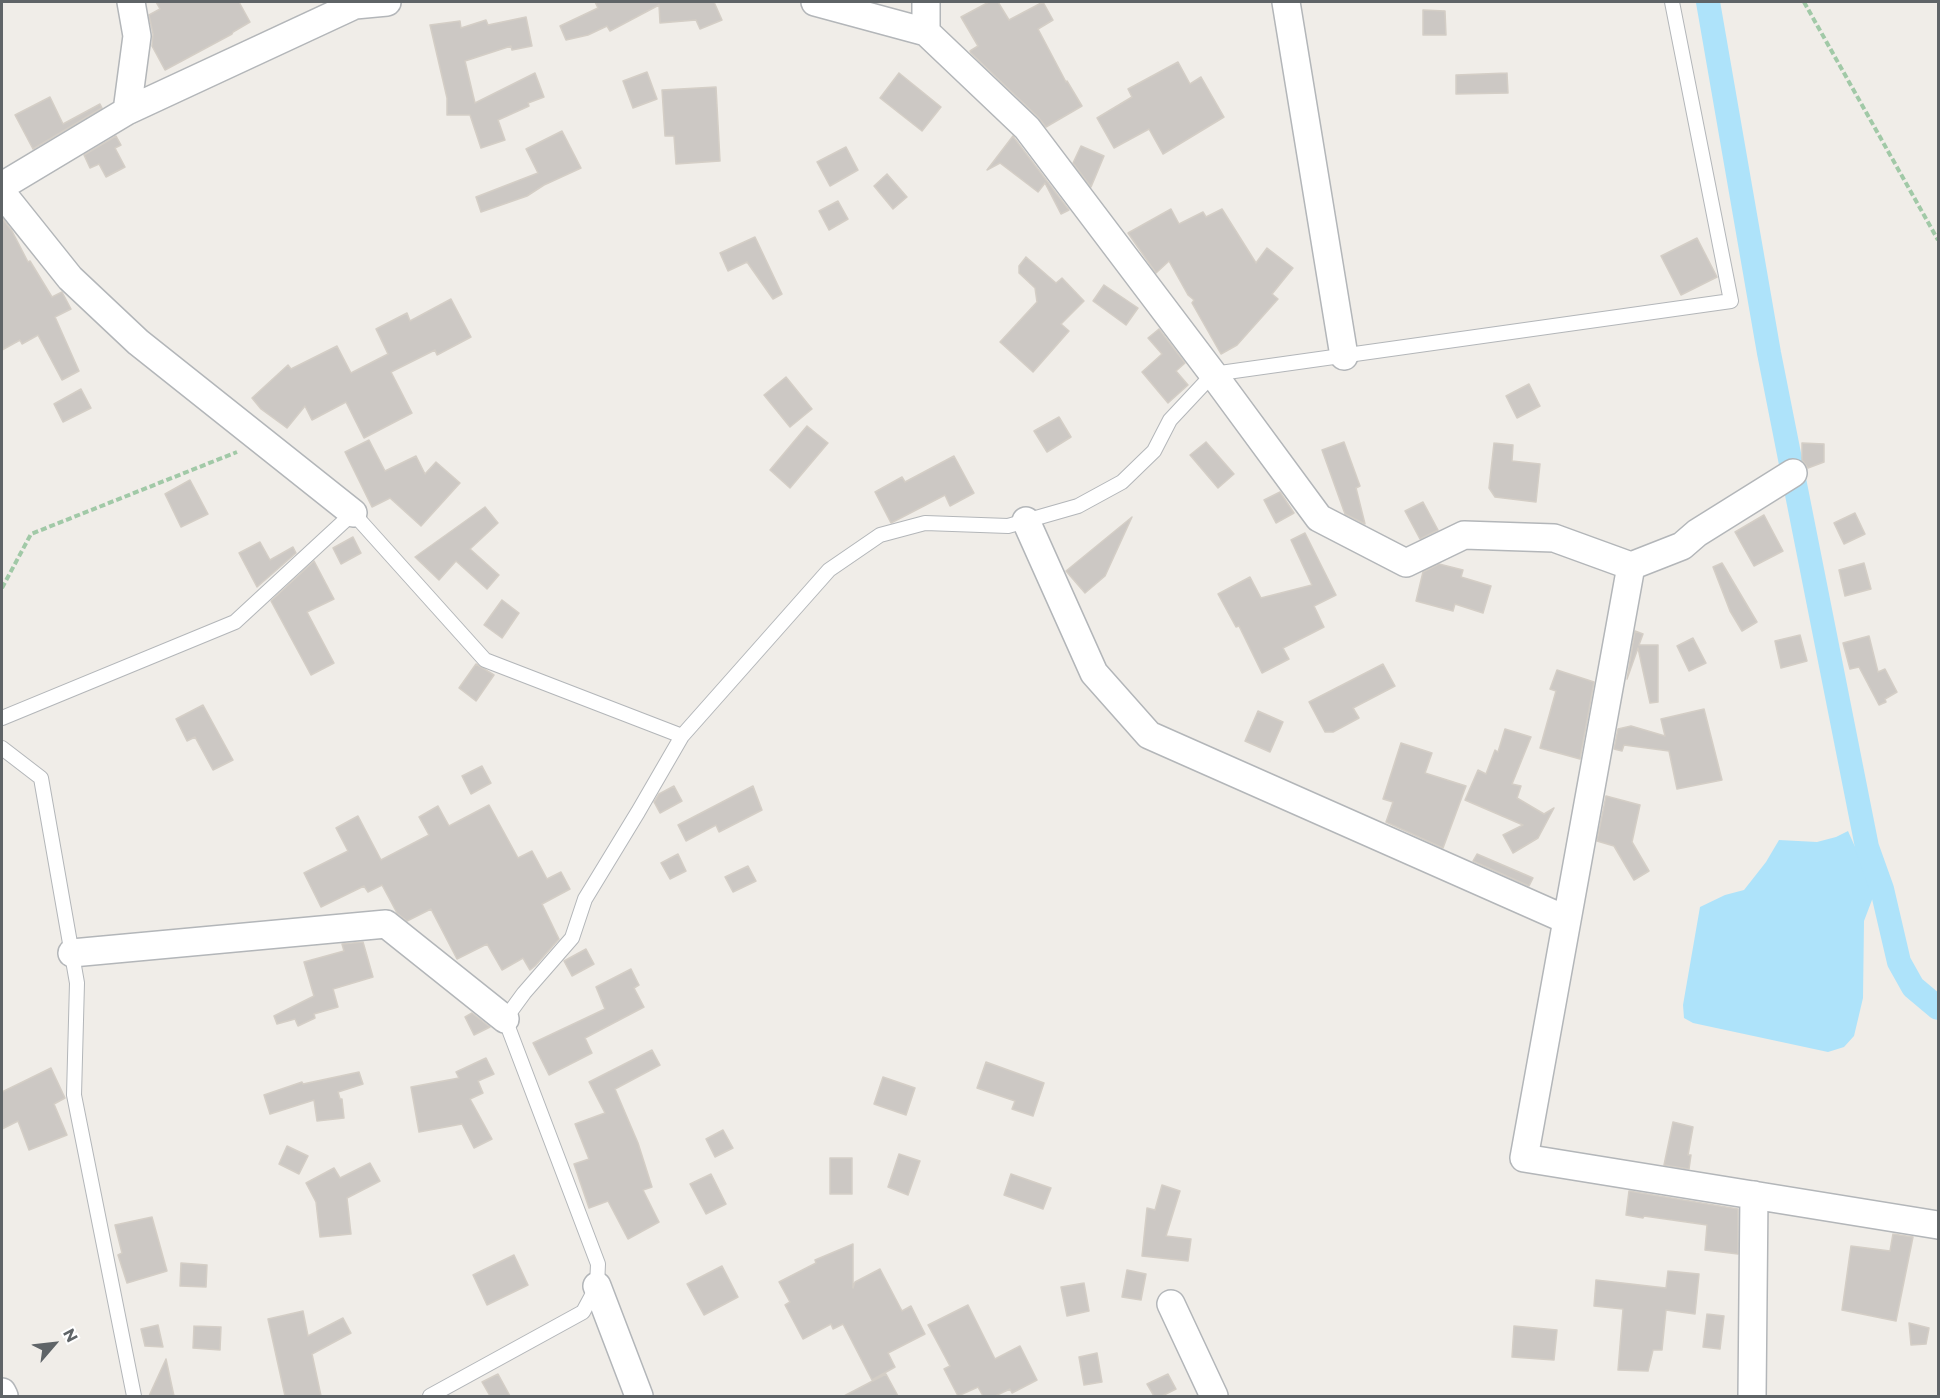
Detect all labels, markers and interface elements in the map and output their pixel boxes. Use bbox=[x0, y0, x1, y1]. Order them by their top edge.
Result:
north arrow bbox=[24, 1314, 84, 1374]
text: N bbox=[59, 1325, 82, 1345]

